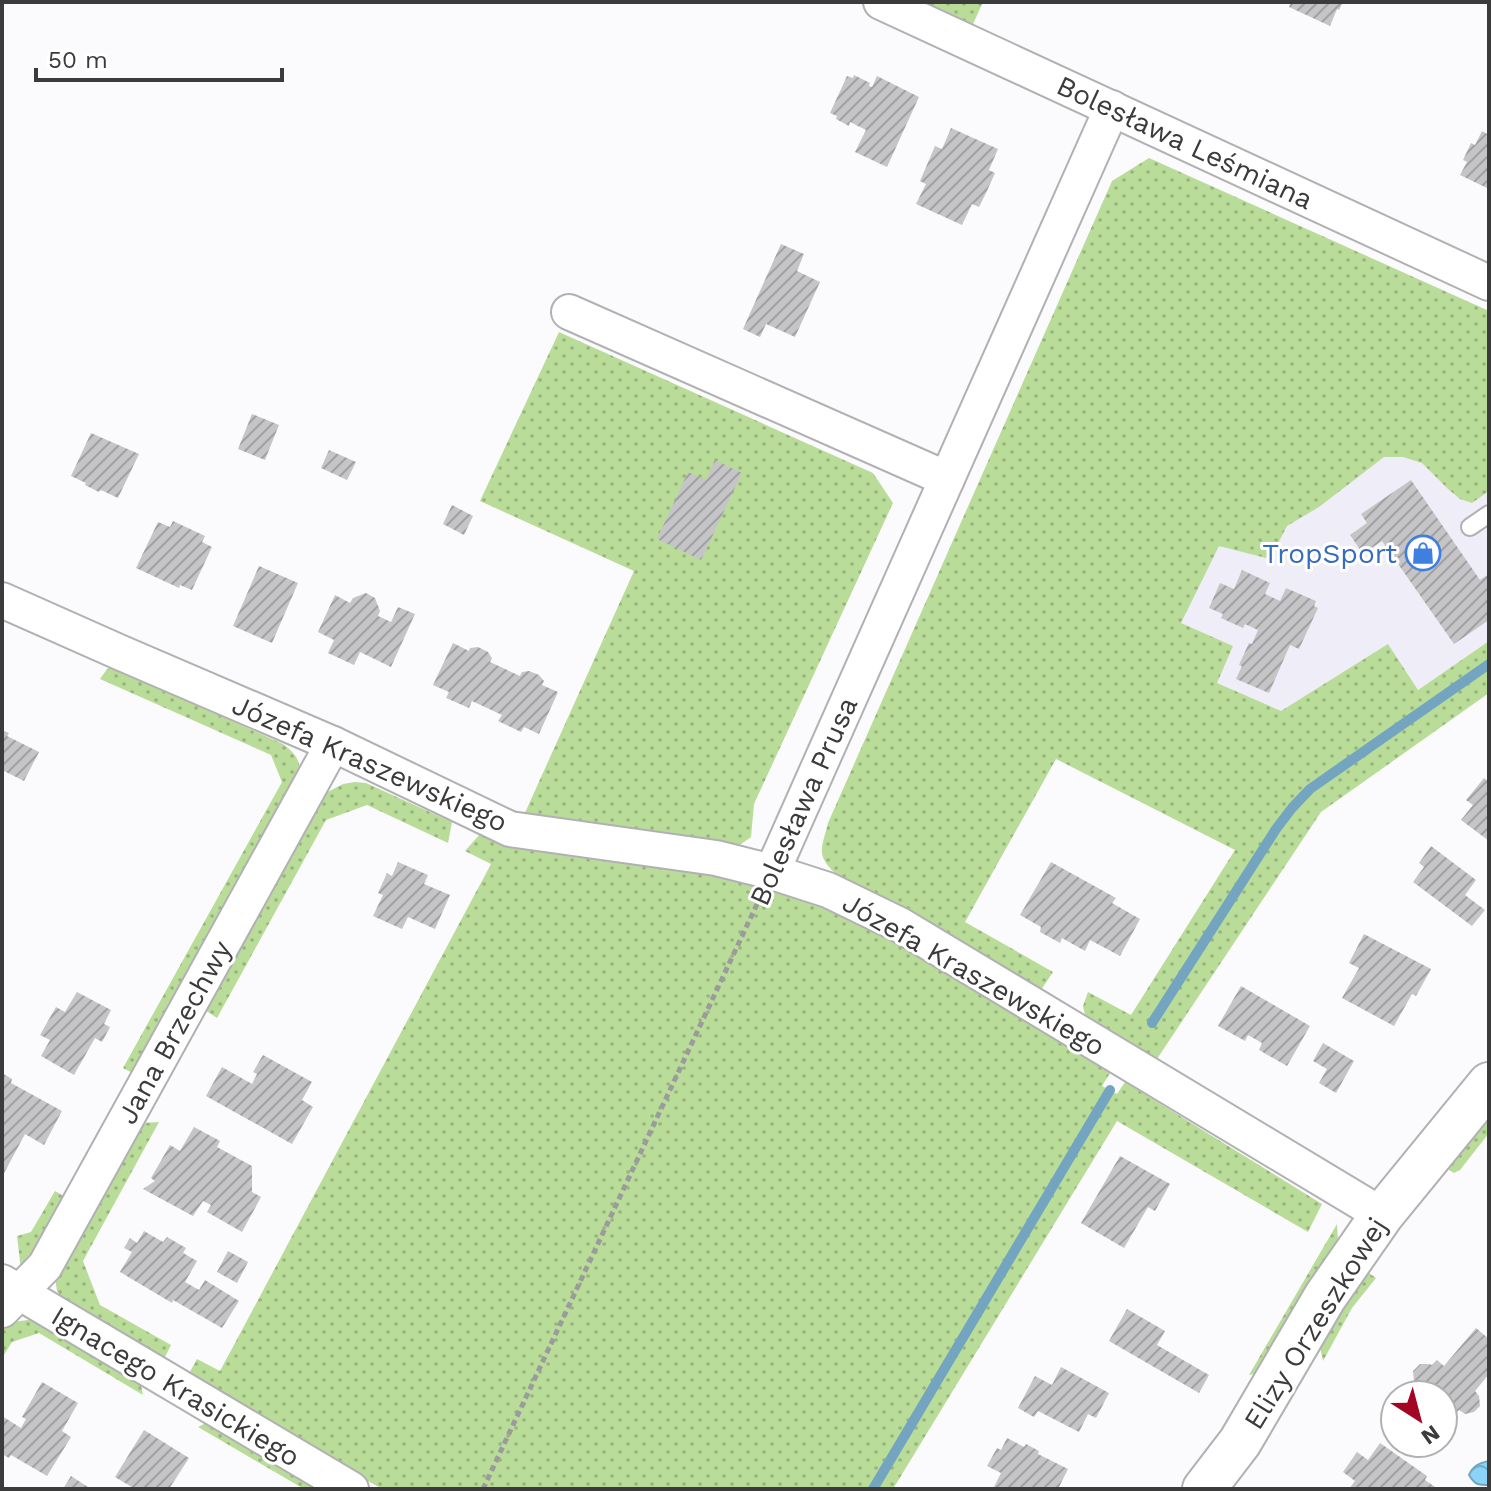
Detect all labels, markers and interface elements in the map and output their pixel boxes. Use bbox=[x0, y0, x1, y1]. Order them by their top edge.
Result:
scale bar bbox=[36, 32, 282, 82]
text: 50 m bbox=[48, 46, 108, 74]
street label: Bolesława Leśmiana bbox=[1051, 69, 1318, 216]
shop icon: TropSport bbox=[1404, 534, 1442, 572]
place label: TropSport bbox=[1262, 537, 1397, 570]
street label: Józefa Kraszewskiego bbox=[227, 688, 512, 839]
street label: Bolesława Prusa bbox=[743, 692, 864, 911]
street label: Józefa Kraszewskiego bbox=[837, 886, 1111, 1063]
street label: Jana Brzechwy bbox=[110, 934, 239, 1130]
street label: Elizy Orzeszkowej bbox=[1237, 1211, 1394, 1435]
street label: Ignacego Krasickiego bbox=[46, 1299, 306, 1474]
north arrow bbox=[1379, 1379, 1459, 1459]
text: N bbox=[1417, 1420, 1444, 1450]

